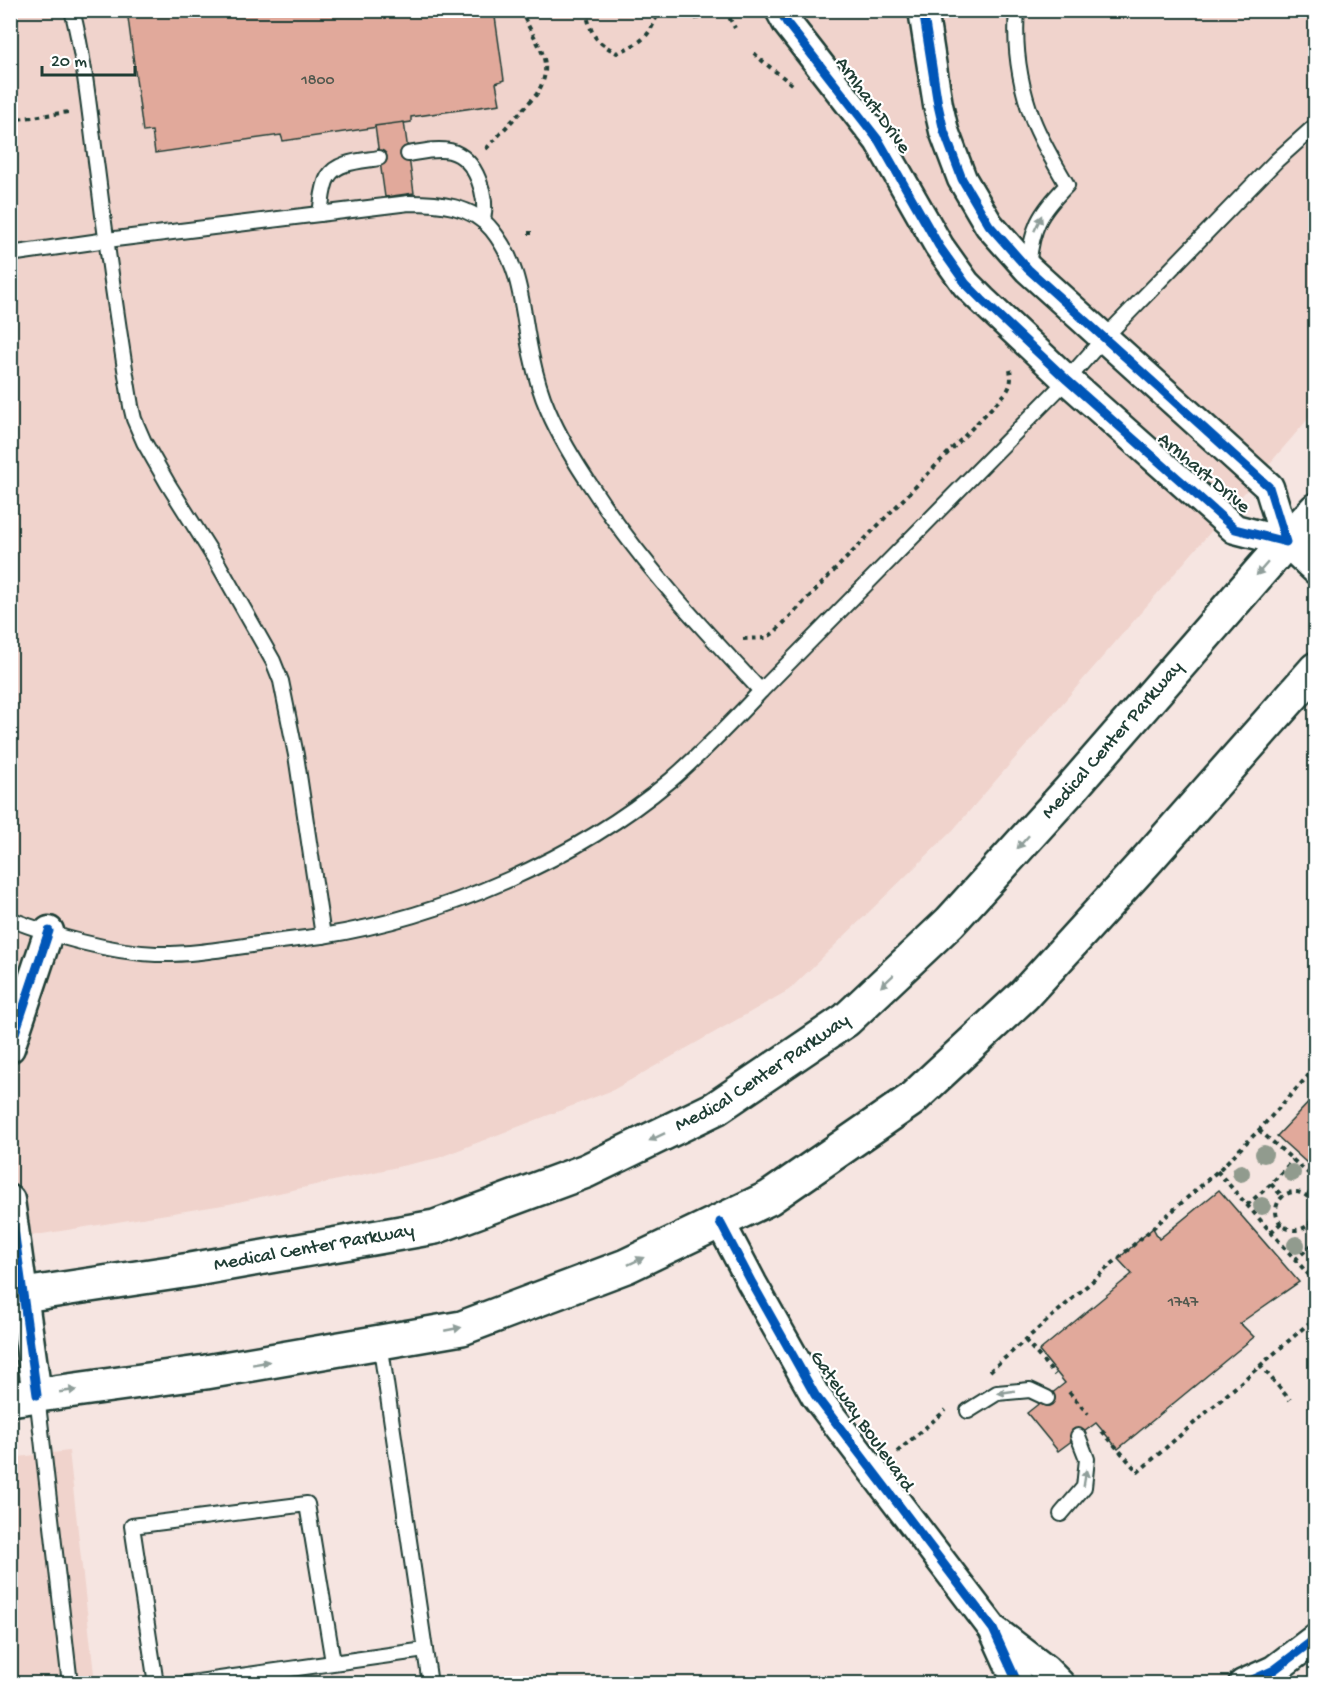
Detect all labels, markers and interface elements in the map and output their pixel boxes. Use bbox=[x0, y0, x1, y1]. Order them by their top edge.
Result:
scale bar bbox=[42, 39, 135, 77]
text: 20 m bbox=[51, 52, 87, 73]
street label: Arnhart Drive bbox=[829, 53, 915, 159]
house number: 1800 bbox=[300, 72, 335, 91]
one-way arrow bbox=[1033, 214, 1042, 231]
street label: Arnhart Drive bbox=[1152, 429, 1254, 520]
one-way arrow bbox=[1256, 561, 1269, 576]
street label: Medical Center Parkway bbox=[1037, 656, 1188, 824]
one-way arrow bbox=[1017, 834, 1030, 849]
one-way arrow bbox=[880, 974, 894, 988]
street label: Medical Center Parkway bbox=[672, 1009, 854, 1137]
one-way arrow bbox=[648, 1132, 665, 1141]
street label: Medical Center Parkway bbox=[212, 1219, 416, 1277]
one-way arrow bbox=[628, 1257, 645, 1266]
house number: 1747 bbox=[1167, 1294, 1199, 1313]
one-way arrow bbox=[444, 1324, 463, 1333]
street label: Gateway Boulevard bbox=[804, 1347, 920, 1499]
one-way arrow bbox=[252, 1358, 271, 1367]
one-way arrow bbox=[59, 1387, 78, 1396]
one-way arrow bbox=[996, 1388, 1015, 1397]
one-way arrow bbox=[1080, 1468, 1089, 1487]

